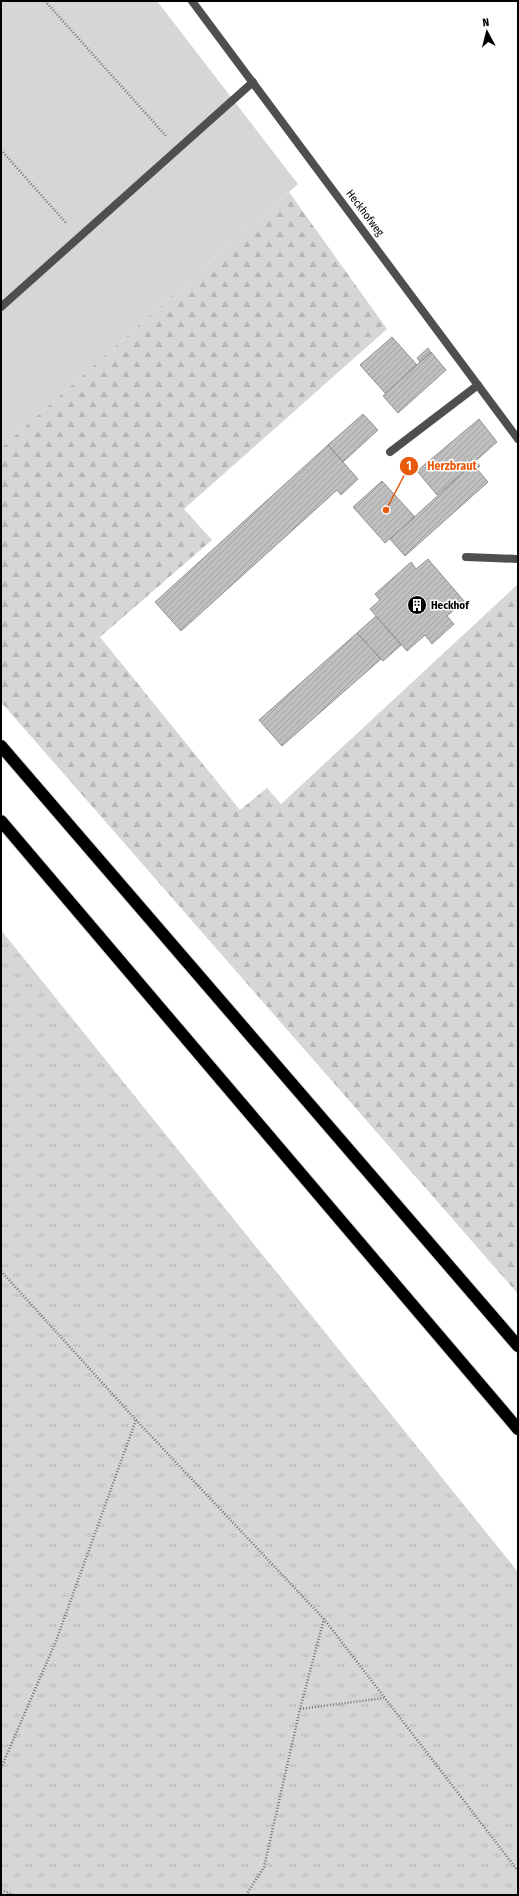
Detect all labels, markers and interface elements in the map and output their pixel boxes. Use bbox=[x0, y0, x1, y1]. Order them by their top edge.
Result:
north arrow bbox=[467, 12, 507, 52]
text: N bbox=[482, 16, 490, 29]
street label: Heckhofweg bbox=[343, 187, 387, 239]
callout: Herzbraut bbox=[399, 454, 484, 478]
text: 1 bbox=[406, 459, 412, 473]
text: Herzbraut bbox=[427, 459, 478, 473]
building icon: Heckhof bbox=[406, 594, 428, 616]
place label: Heckhof bbox=[431, 599, 470, 612]

